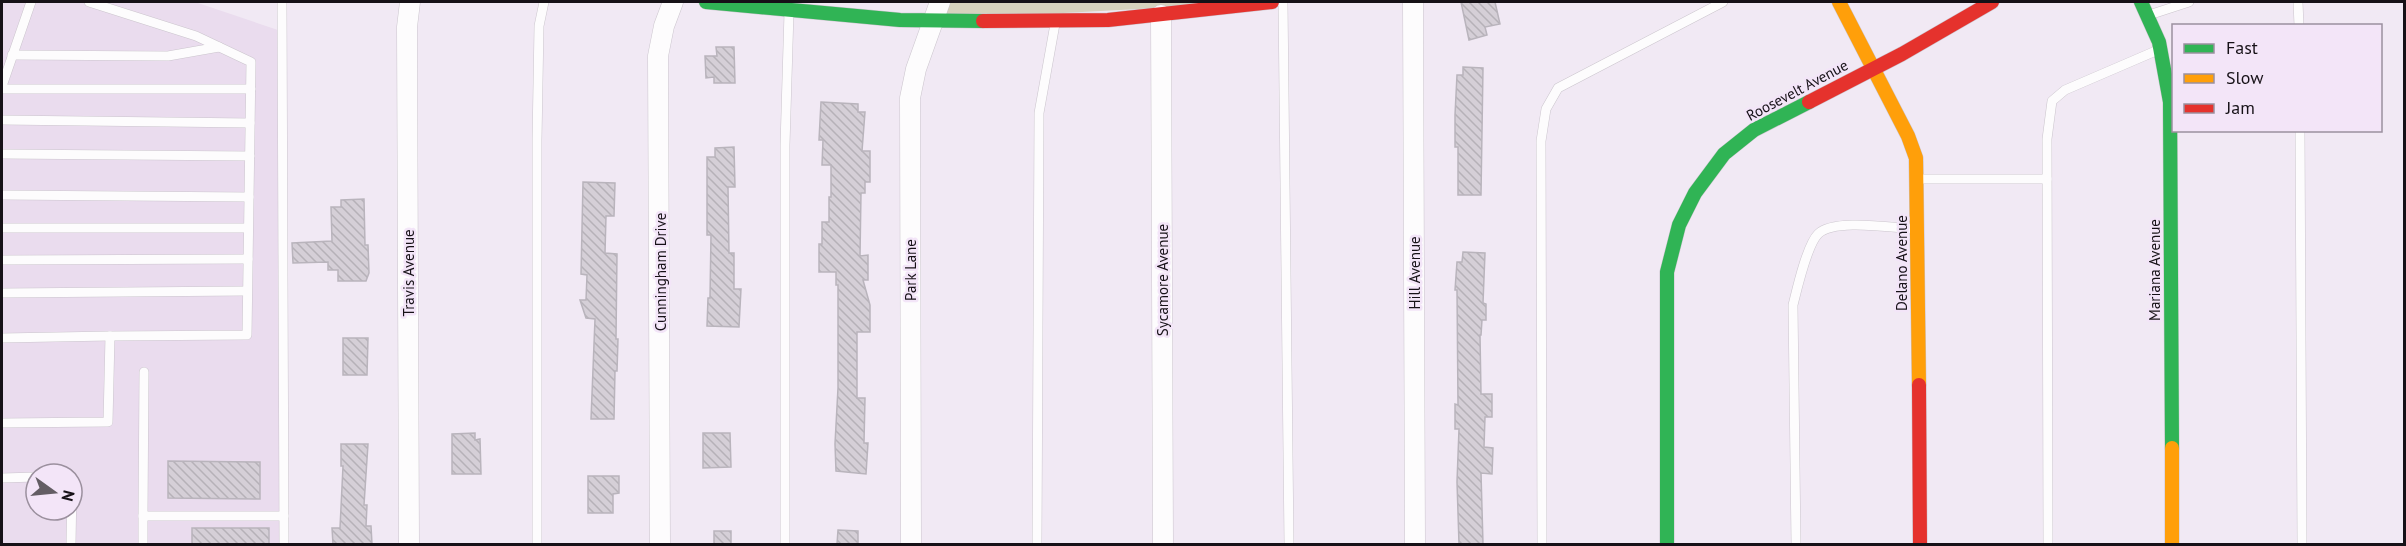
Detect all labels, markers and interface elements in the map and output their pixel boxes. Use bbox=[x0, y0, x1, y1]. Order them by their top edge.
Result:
legend bbox=[2172, 24, 2382, 132]
text: Fast bbox=[2226, 36, 2258, 59]
street label: Roosevelt Avenue bbox=[1743, 55, 1851, 125]
text: Slow bbox=[2226, 66, 2264, 89]
text: Jam bbox=[2225, 96, 2255, 119]
street label: Cunningham Drive bbox=[651, 213, 670, 331]
street label: Delano Avenue bbox=[1892, 215, 1911, 311]
street label: Mariana Avenue bbox=[2145, 219, 2164, 321]
street label: Sycamore Avenue bbox=[1153, 224, 1172, 336]
street label: Travis Avenue bbox=[399, 229, 418, 317]
street label: Hill Avenue bbox=[1405, 236, 1424, 310]
street label: Park Lane bbox=[901, 239, 920, 301]
north arrow bbox=[24, 462, 84, 522]
text: N bbox=[57, 488, 80, 504]

